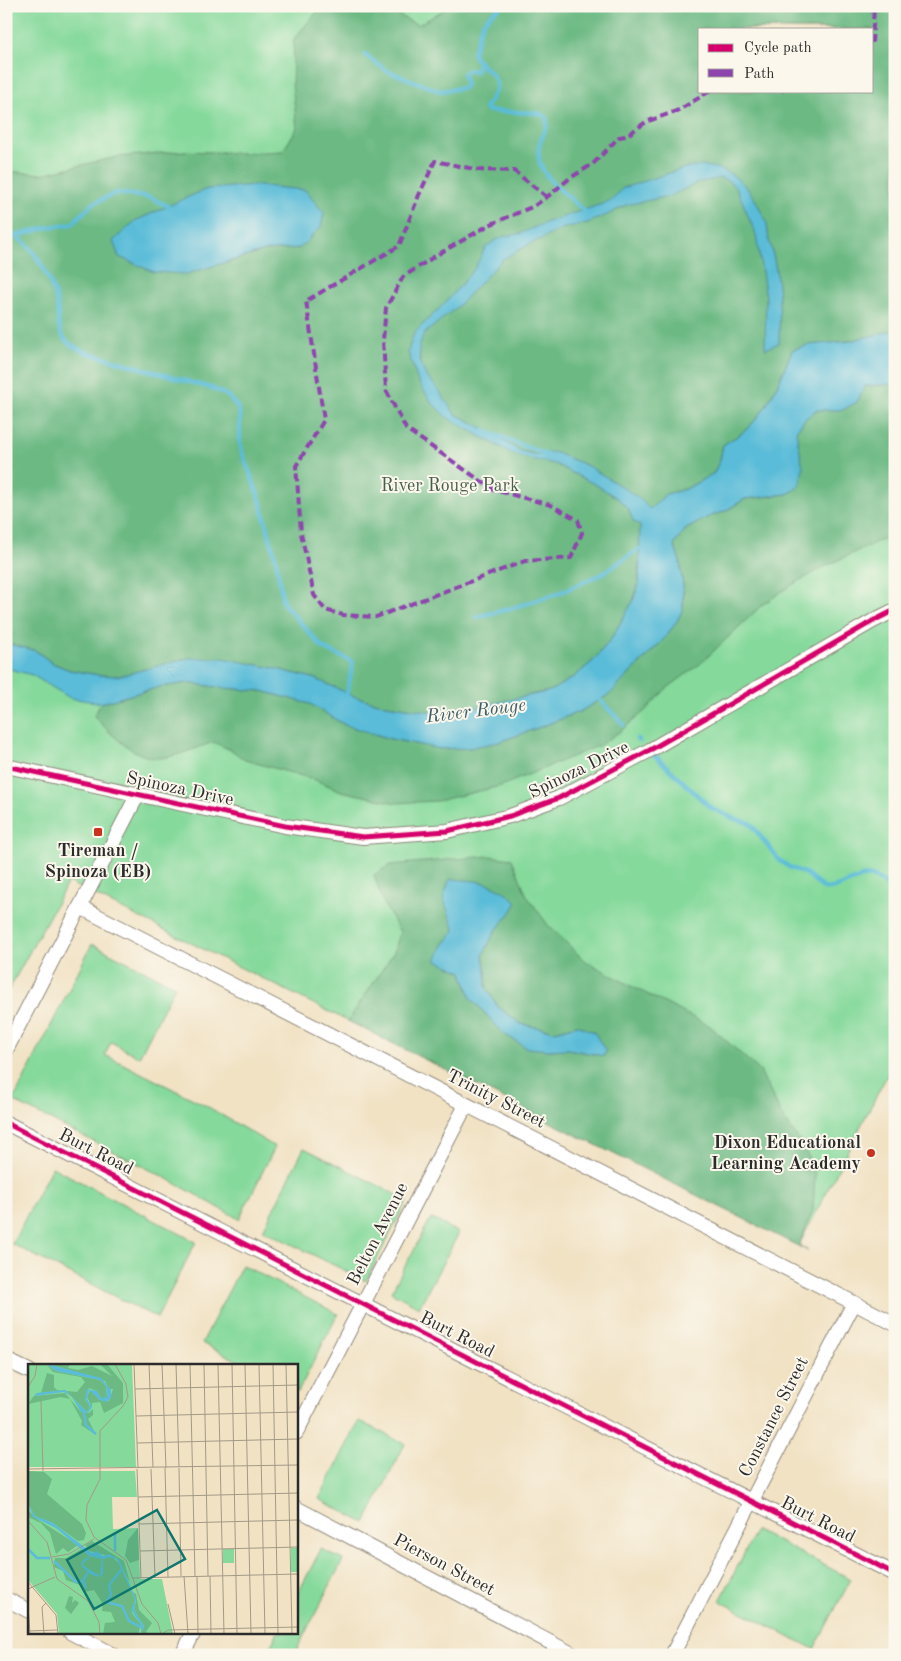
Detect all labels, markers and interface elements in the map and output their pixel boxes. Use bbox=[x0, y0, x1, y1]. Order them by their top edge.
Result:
legend bbox=[698, 28, 874, 92]
text: Cycle path bbox=[744, 41, 812, 56]
text: Path bbox=[744, 67, 774, 82]
park label: River Rouge Park bbox=[381, 477, 519, 495]
water label: River Rouge bbox=[424, 696, 527, 728]
street label: Spinoza Drive bbox=[526, 738, 632, 802]
street label: Spinoza Drive bbox=[125, 769, 235, 809]
marker: Tireman / Spinoza (EB) bbox=[92, 826, 104, 838]
place label: Tireman / Spinoza (EB) bbox=[45, 842, 151, 881]
street label: Trinity Street bbox=[444, 1066, 548, 1132]
street label: Burt Road bbox=[56, 1126, 136, 1178]
place label: Dixon Educational Learning Academy bbox=[711, 1134, 861, 1173]
marker: Dixon Educational Learning Academy bbox=[865, 1147, 877, 1159]
street label: Belton Avenue bbox=[344, 1180, 412, 1288]
street label: Burt Road bbox=[417, 1309, 497, 1361]
street label: Constance Street bbox=[736, 1354, 812, 1480]
inset map bbox=[28, 1364, 298, 1634]
street label: Burt Road bbox=[778, 1494, 858, 1546]
street label: Pierson Street bbox=[390, 1531, 498, 1599]

